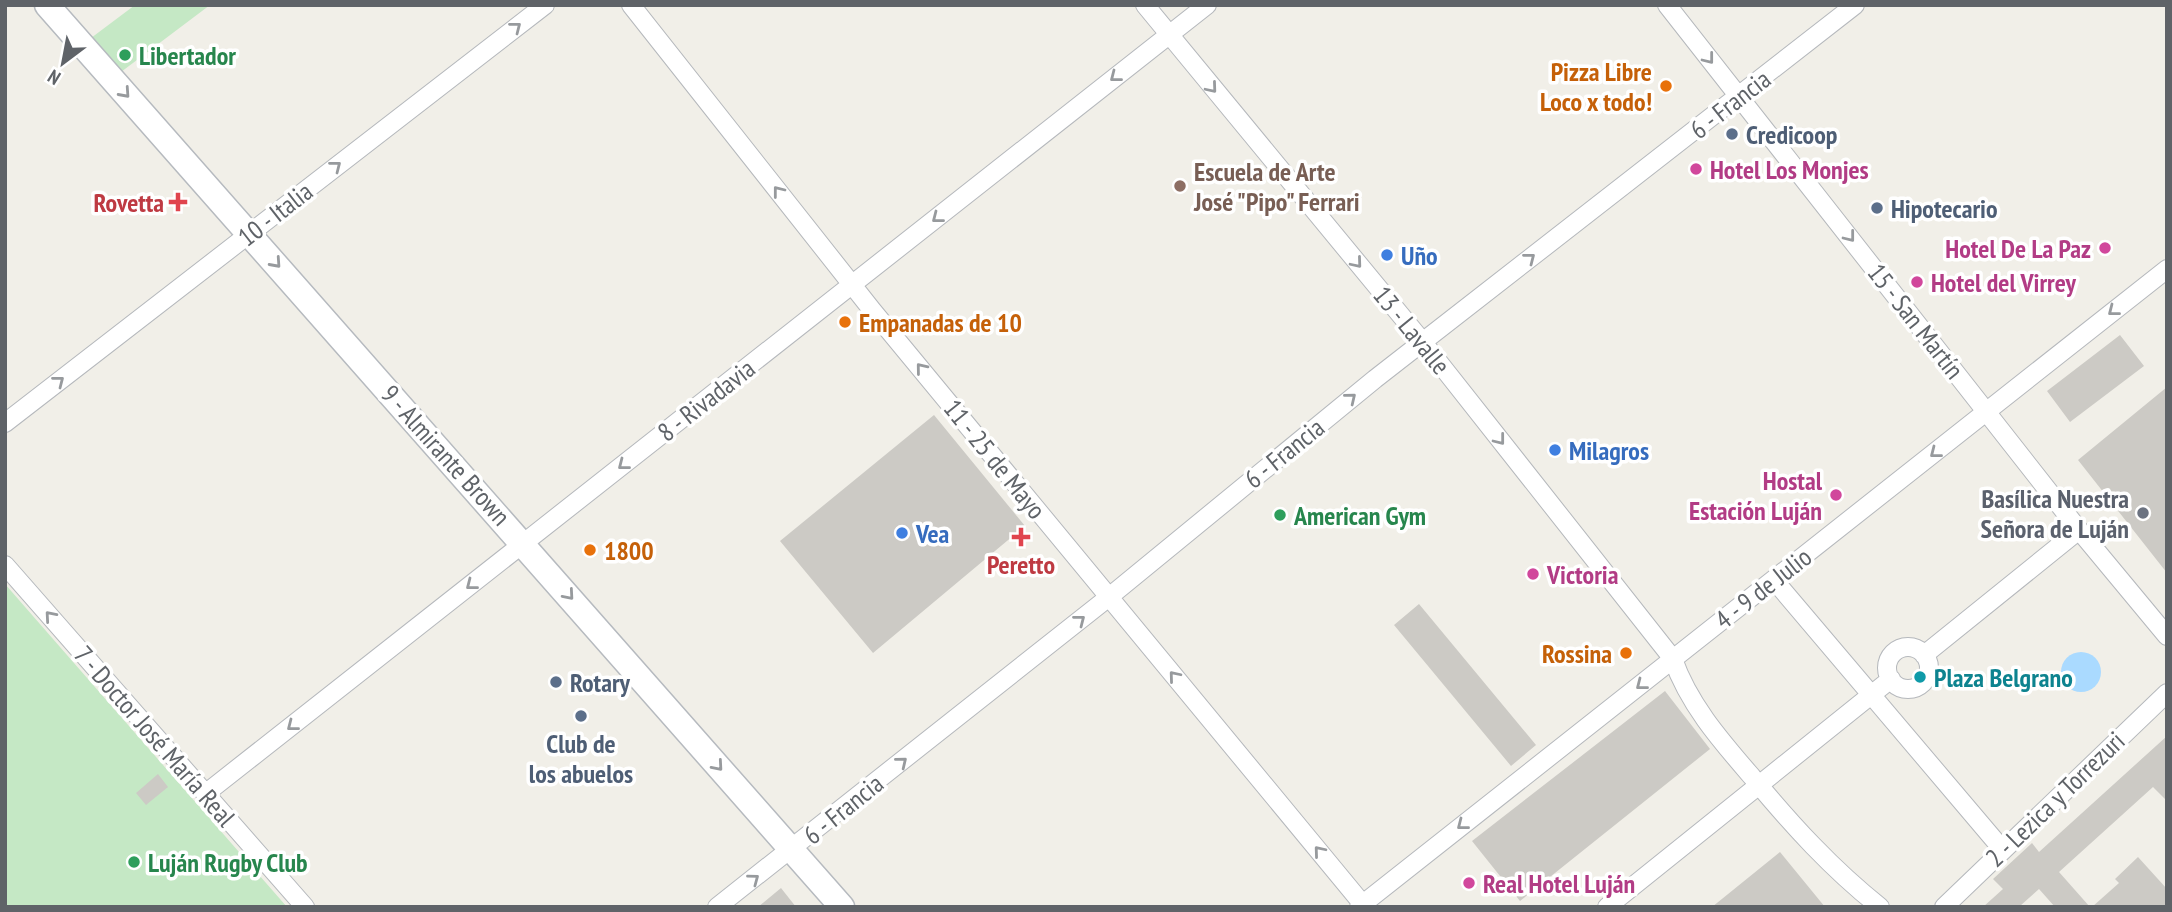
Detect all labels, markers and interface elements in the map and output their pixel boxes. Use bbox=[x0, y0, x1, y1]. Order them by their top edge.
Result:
one-way arrow bbox=[508, 23, 521, 36]
north arrow bbox=[28, 28, 98, 98]
place label: Libertador bbox=[139, 39, 236, 72]
marker: Libertador bbox=[117, 47, 133, 63]
one-way arrow bbox=[1701, 50, 1713, 63]
place label: Pizza Libre Loco x todo! bbox=[1540, 55, 1652, 118]
street label: 6 - Francia bbox=[1683, 62, 1777, 146]
text: N bbox=[43, 65, 65, 90]
one-way arrow bbox=[1111, 69, 1123, 82]
marker: Pizza Libre Loco x todo! bbox=[1658, 78, 1674, 94]
one-way arrow bbox=[1204, 80, 1217, 92]
one-way arrow bbox=[117, 85, 129, 98]
place label: Credicoop bbox=[1746, 118, 1837, 151]
marker: Credicoop bbox=[1724, 126, 1740, 142]
place label: Hotel Los Monjes bbox=[1710, 153, 1869, 186]
place label: Escuela de Arte José "Pipo" Ferrari bbox=[1193, 155, 1360, 218]
marker: Hotel Los Monjes bbox=[1688, 161, 1704, 177]
one-way arrow bbox=[328, 162, 340, 175]
street label: 10 - Italia bbox=[231, 175, 319, 253]
marker: Escuela de Arte José "Pipo" Ferrari bbox=[1172, 178, 1188, 194]
place label: Rovetta bbox=[94, 186, 164, 219]
one-way arrow bbox=[773, 186, 786, 198]
place label: Hipotecario bbox=[1891, 192, 1997, 225]
marker: Rovetta bbox=[170, 194, 186, 210]
marker: Hipotecario bbox=[1869, 200, 1885, 216]
one-way arrow bbox=[932, 210, 945, 223]
one-way arrow bbox=[1842, 229, 1854, 242]
place label: Hotel De La Paz bbox=[1945, 232, 2091, 265]
place label: Uño bbox=[1401, 239, 1438, 272]
marker: Hotel De La Paz bbox=[2097, 240, 2113, 256]
marker: Uño bbox=[1379, 247, 1395, 263]
one-way arrow bbox=[1522, 254, 1535, 267]
one-way arrow bbox=[267, 255, 280, 268]
one-way arrow bbox=[1349, 255, 1362, 268]
street label: 15 - San Martín bbox=[1861, 257, 1971, 385]
place label: Hotel del Virrey bbox=[1931, 266, 2076, 299]
marker: Hotel del Virrey bbox=[1909, 274, 1925, 290]
street label: 13 - Lavalle bbox=[1366, 279, 1458, 381]
one-way arrow bbox=[2109, 303, 2121, 316]
place label: Empanadas de 10 bbox=[859, 306, 1022, 339]
marker: Empanadas de 10 bbox=[837, 314, 853, 330]
street label: 8 - Rivadavia bbox=[651, 352, 761, 448]
one-way arrow bbox=[917, 363, 929, 376]
one-way arrow bbox=[51, 376, 64, 389]
street label: 9 - Almirante Brown bbox=[374, 378, 518, 532]
street label: 11 - 25 de Mayo bbox=[937, 393, 1053, 525]
one-way arrow bbox=[1343, 394, 1355, 407]
street label: 6 - Francia bbox=[1237, 411, 1331, 495]
one-way arrow bbox=[1491, 433, 1504, 445]
place label: Milagros bbox=[1569, 434, 1649, 467]
marker: Milagros bbox=[1547, 442, 1563, 458]
one-way arrow bbox=[1930, 444, 1942, 457]
one-way arrow bbox=[619, 456, 631, 469]
place label: Hostal Estación Luján bbox=[1689, 464, 1823, 527]
place label: Basílica Nuestra Señora de Luján bbox=[1981, 482, 2129, 545]
marker: Hostal Estación Luján bbox=[1828, 487, 1844, 503]
place label: American Gym bbox=[1293, 499, 1426, 532]
marker: Basílica Nuestra Señora de Luján bbox=[2135, 505, 2151, 521]
marker: American Gym bbox=[1272, 507, 1288, 523]
place label: Vea bbox=[915, 517, 949, 550]
marker: Vea bbox=[894, 525, 910, 541]
marker: Peretto bbox=[1013, 529, 1029, 545]
place label: 1800 bbox=[604, 534, 654, 567]
street label: 4 - 9 de Julio bbox=[1708, 540, 1818, 636]
marker: 1800 bbox=[582, 542, 598, 558]
place label: Peretto bbox=[987, 548, 1055, 581]
place label: Victoria bbox=[1546, 558, 1618, 591]
marker: Victoria bbox=[1525, 566, 1541, 582]
one-way arrow bbox=[466, 577, 478, 590]
one-way arrow bbox=[561, 586, 573, 599]
one-way arrow bbox=[46, 611, 58, 624]
one-way arrow bbox=[1072, 616, 1085, 628]
place label: Rossina bbox=[1542, 637, 1612, 670]
street label: 7 - Doctor José María Real bbox=[67, 639, 243, 833]
marker: Rossina bbox=[1618, 645, 1634, 661]
place label: Plaza Belgrano bbox=[1934, 661, 2073, 694]
place label: Rotary bbox=[570, 666, 631, 699]
marker: Plaza Belgrano bbox=[1912, 669, 1928, 685]
one-way arrow bbox=[1170, 671, 1182, 684]
marker: Rotary bbox=[548, 674, 564, 690]
one-way arrow bbox=[1636, 676, 1648, 689]
marker: Club de los abuelos bbox=[573, 708, 589, 724]
one-way arrow bbox=[287, 717, 299, 730]
street label: 2 - Lezica y Torrezuri bbox=[1979, 724, 2131, 874]
place label: Club de los abuelos bbox=[529, 727, 633, 790]
one-way arrow bbox=[894, 757, 906, 770]
one-way arrow bbox=[710, 758, 722, 771]
street label: 6 - Francia bbox=[796, 767, 890, 851]
one-way arrow bbox=[1457, 817, 1470, 830]
place label: Luján Rugby Club bbox=[148, 846, 308, 879]
one-way arrow bbox=[1315, 846, 1327, 859]
marker: Luján Rugby Club bbox=[126, 854, 142, 870]
place label: Real Hotel Luján bbox=[1483, 867, 1635, 900]
one-way arrow bbox=[746, 874, 759, 887]
marker: Real Hotel Luján bbox=[1461, 875, 1477, 891]

